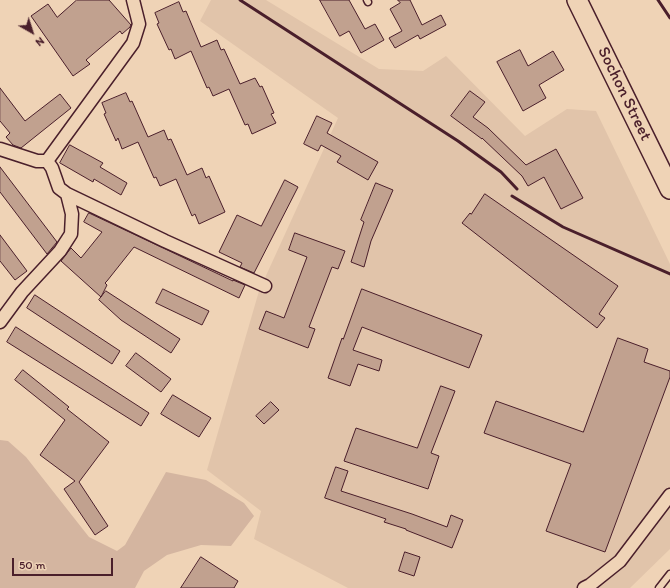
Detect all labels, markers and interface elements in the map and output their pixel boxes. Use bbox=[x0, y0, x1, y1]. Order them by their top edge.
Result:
north arrow bbox=[12, 12, 52, 52]
text: N bbox=[33, 34, 47, 49]
street label: Sochon Street bbox=[592, 44, 656, 144]
scale bar bbox=[14, 550, 115, 576]
text: 50 m bbox=[19, 558, 45, 572]

